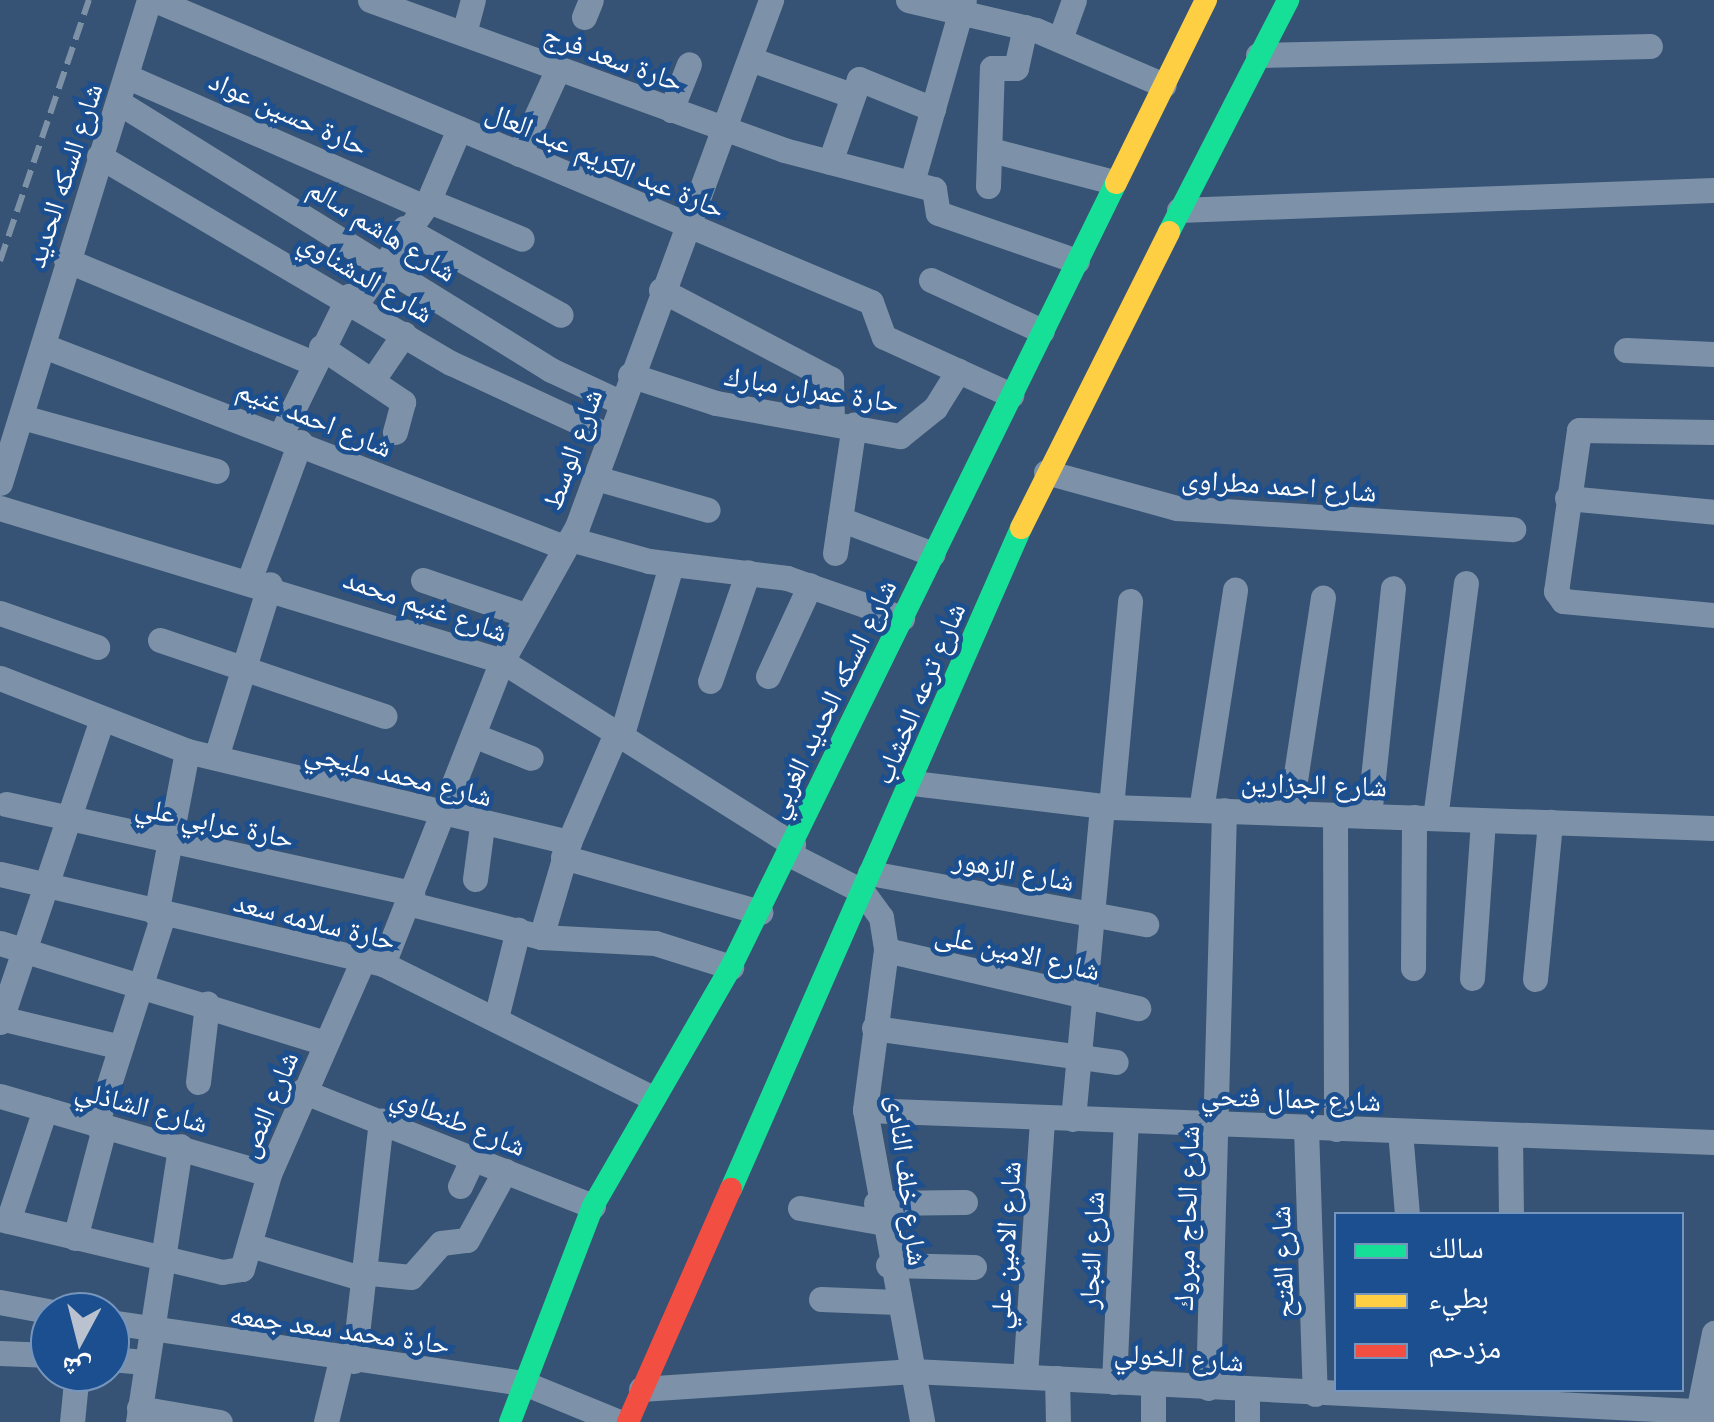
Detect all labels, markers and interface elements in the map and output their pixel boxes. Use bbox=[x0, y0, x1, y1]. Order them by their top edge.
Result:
street label: حارة سعد فرج bbox=[540, 16, 688, 98]
street label: حارة حسين عواد bbox=[205, 62, 373, 162]
street label: شارع السكه الحديد bbox=[17, 79, 109, 271]
street label: حارة عبد الكريم عبد العال bbox=[482, 94, 730, 224]
street label: شارع هاشم سالم bbox=[303, 170, 463, 288]
street label: شارع الدشناوي bbox=[294, 223, 440, 329]
street label: حارة عمران مبارك bbox=[722, 358, 902, 418]
street label: شارع احمد غنيم bbox=[233, 371, 397, 463]
street label: شارع الوسط bbox=[534, 384, 608, 514]
street label: شارع احمد مطراوى bbox=[1180, 460, 1378, 508]
street label: شارع غنيم محمد bbox=[340, 560, 512, 648]
street label: شارع السكه الحديد الغربي bbox=[758, 573, 902, 823]
street label: شارع ترعه الخشاب bbox=[865, 597, 971, 789]
street label: شارع محمد مليجي bbox=[302, 734, 496, 812]
street label: شارع الجزارين bbox=[1240, 764, 1388, 802]
street label: حارة عرابي علي bbox=[133, 788, 297, 854]
street label: شارع الزهور bbox=[951, 841, 1077, 897]
street label: حارة سلامه سعد bbox=[231, 884, 399, 956]
street label: شارع الامين على bbox=[932, 916, 1104, 986]
street label: شارع النص bbox=[230, 1046, 304, 1162]
street label: شارع الشاذلي bbox=[72, 1071, 212, 1139]
street label: شارع جمال فتحي bbox=[1200, 1077, 1382, 1117]
street label: شارع طنطاوي bbox=[387, 1078, 531, 1162]
street label: شارع خلف النادى bbox=[882, 1093, 936, 1267]
street label: شارع الحاج مبروك bbox=[1165, 1125, 1205, 1311]
street label: شارع الامين علي bbox=[981, 1160, 1027, 1330]
street label: شارع النجار bbox=[1070, 1190, 1110, 1310]
street label: شارع الفتح bbox=[1262, 1205, 1300, 1319]
legend bbox=[1334, 1212, 1684, 1392]
text: سالك bbox=[1428, 1228, 1484, 1264]
text: بطيء bbox=[1428, 1278, 1489, 1314]
north arrow bbox=[30, 1292, 130, 1392]
street label: حارة محمد سعد جمعه bbox=[228, 1296, 452, 1360]
text: مزدحم bbox=[1428, 1328, 1501, 1364]
street label: شارع الخولي bbox=[1113, 1335, 1245, 1377]
text: ش bbox=[60, 1351, 93, 1388]

